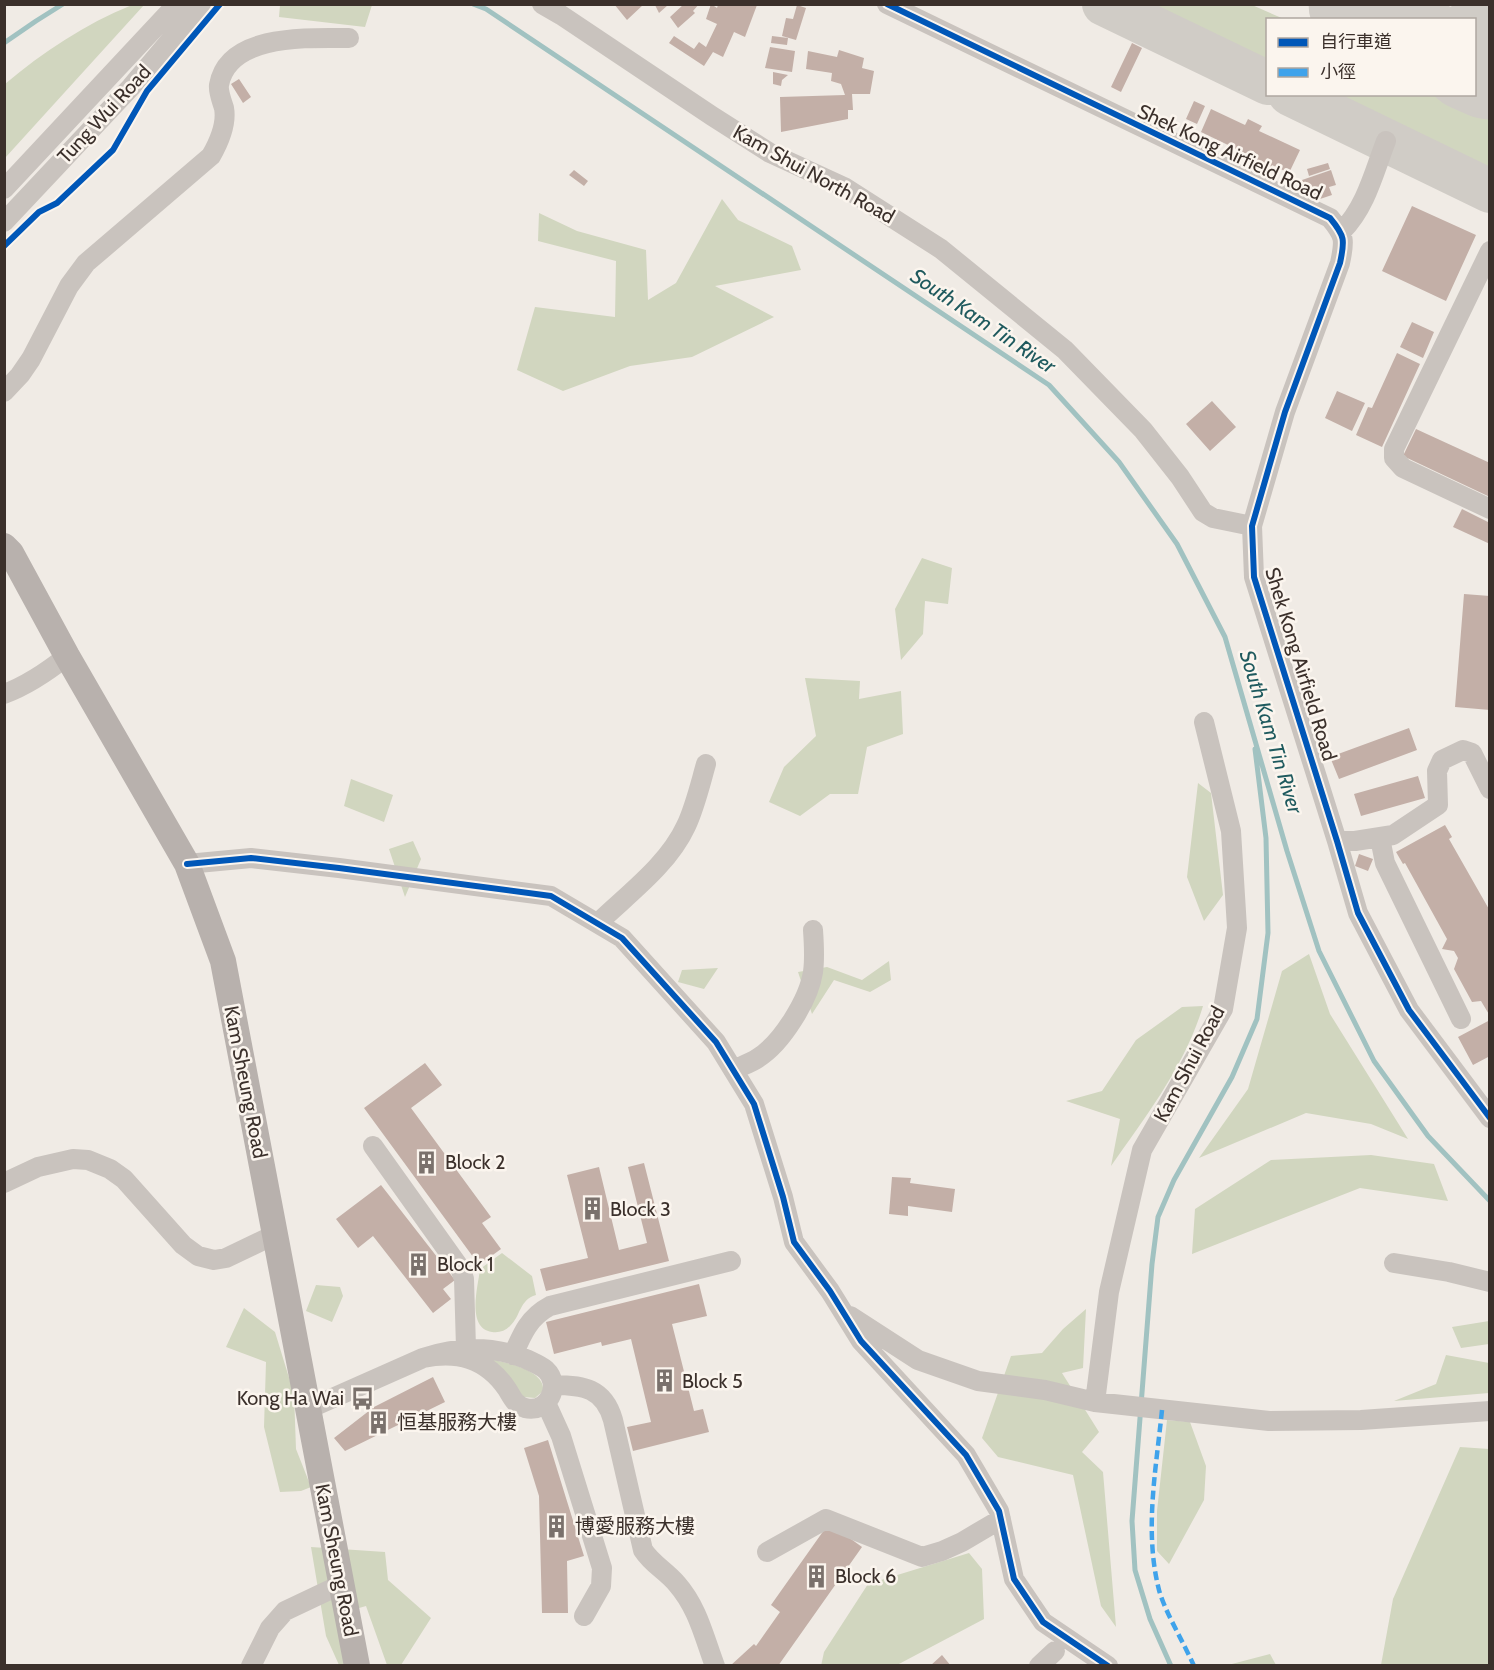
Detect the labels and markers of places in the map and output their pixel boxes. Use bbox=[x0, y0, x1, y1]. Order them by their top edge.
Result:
building icon: Block 2 bbox=[414, 1149, 440, 1175]
place label: Block 2 bbox=[445, 1150, 505, 1174]
building icon: Block 3 bbox=[579, 1196, 605, 1222]
place label: Block 3 bbox=[610, 1197, 671, 1221]
building icon: Block 1 bbox=[406, 1251, 432, 1277]
place label: Block 1 bbox=[437, 1252, 494, 1276]
building icon: Block 5 bbox=[651, 1368, 677, 1394]
place label: Block 5 bbox=[682, 1369, 743, 1393]
bus stop icon: Kong Ha Wai bbox=[349, 1385, 375, 1411]
place label: Kong Ha Wai bbox=[237, 1386, 344, 1410]
building icon: 恒基服務大樓 bbox=[366, 1409, 392, 1435]
place label: 恒基服務大樓 bbox=[397, 1410, 517, 1434]
building icon: 博愛服務大樓 bbox=[544, 1513, 570, 1539]
place label: 博愛服務大樓 bbox=[575, 1514, 695, 1538]
building icon: Block 6 bbox=[804, 1563, 830, 1589]
place label: Block 6 bbox=[835, 1564, 896, 1588]

